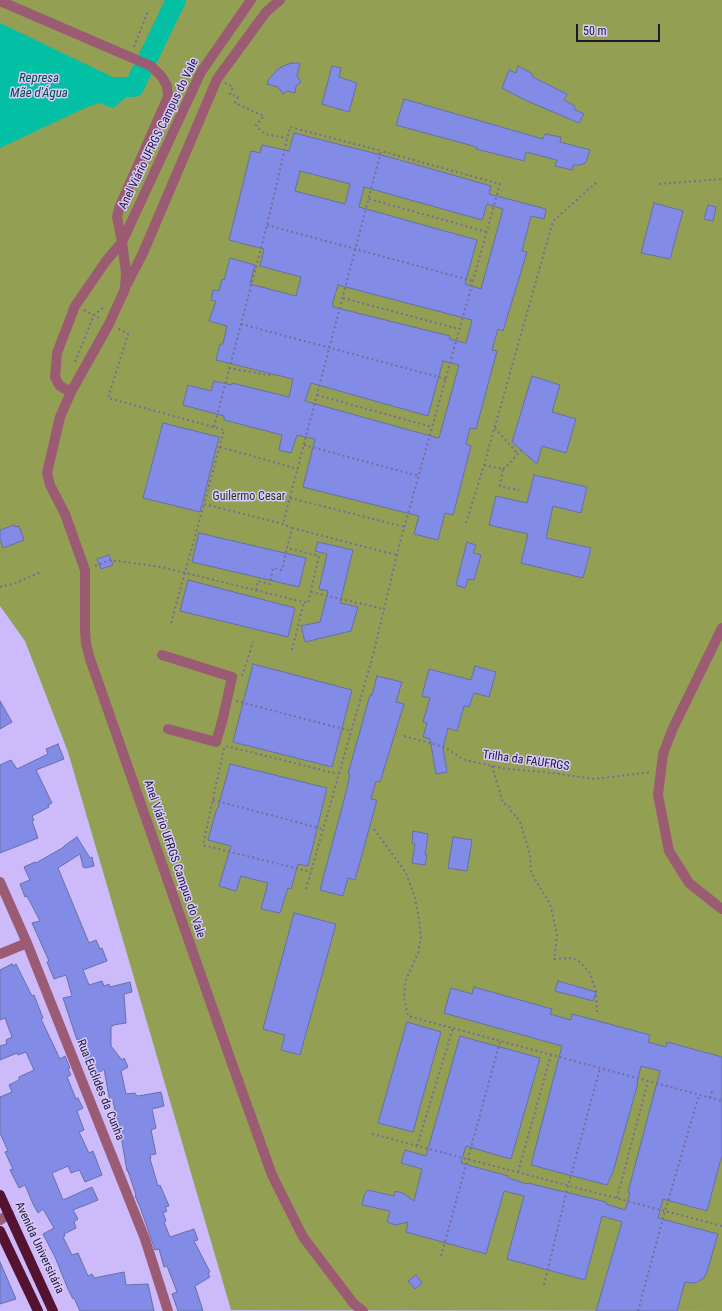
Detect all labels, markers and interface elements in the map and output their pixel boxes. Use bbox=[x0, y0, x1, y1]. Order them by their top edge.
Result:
scale bar bbox=[578, 16, 662, 42]
text: 50 m bbox=[583, 24, 607, 38]
street label: Anel Viário UFRGS Campus do Vale bbox=[116, 56, 202, 212]
water label: Represa Mãe d'Água bbox=[10, 71, 68, 102]
park label: Guilermo Cesar bbox=[213, 490, 285, 504]
street label: Trilha da FAUFRGS bbox=[482, 748, 570, 774]
street label: Anel Viário UFRGS Campus do Vale bbox=[140, 778, 208, 940]
street label: Rua Euclides da Cunha bbox=[73, 1037, 127, 1143]
street label: Avenida Universitária bbox=[11, 1200, 67, 1296]

